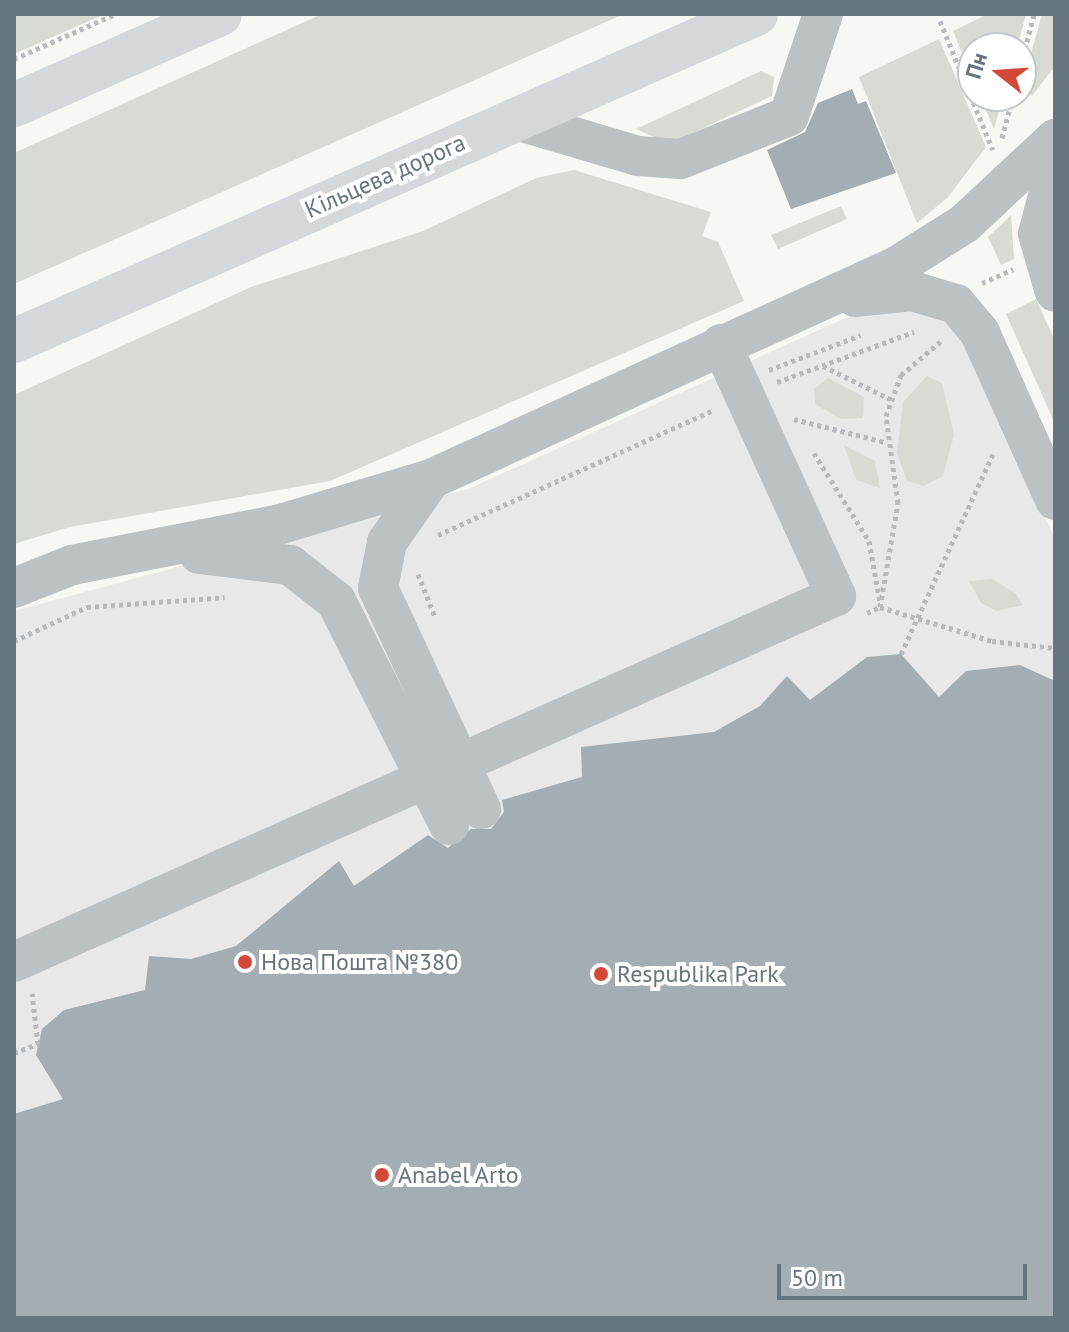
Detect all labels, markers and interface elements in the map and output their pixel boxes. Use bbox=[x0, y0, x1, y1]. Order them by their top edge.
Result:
north arrow bbox=[957, 32, 1037, 112]
text: Пн bbox=[959, 49, 993, 82]
street label: Кільцева дорога bbox=[300, 128, 470, 224]
place label: Нова Пошта №380 bbox=[261, 948, 458, 976]
marker: Нова Пошта №380 bbox=[236, 953, 254, 971]
place label: Respublika Park bbox=[617, 960, 779, 988]
marker: Respublika Park bbox=[592, 965, 610, 983]
place label: Anabel Arto bbox=[398, 1161, 519, 1189]
marker: Anabel Arto bbox=[373, 1166, 391, 1184]
scale bar bbox=[781, 1248, 1031, 1298]
text: 50 m bbox=[791, 1262, 843, 1293]

